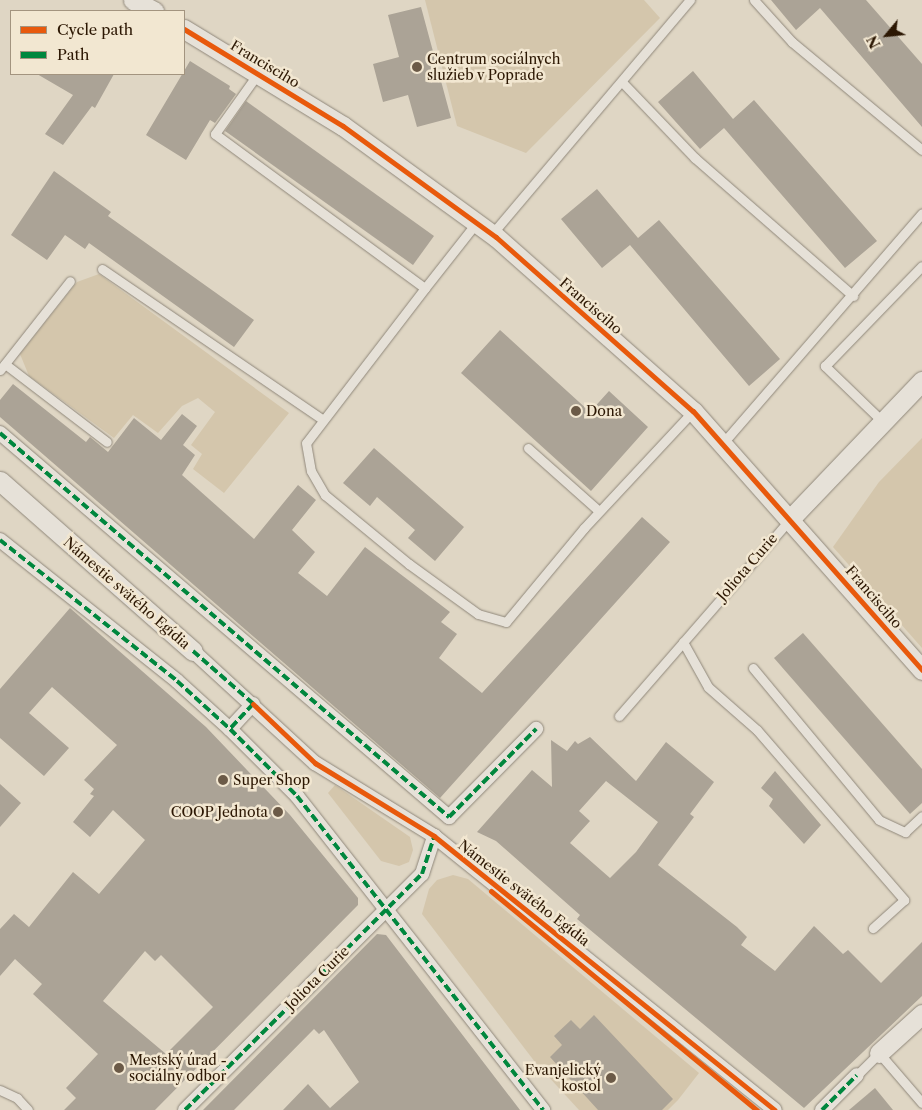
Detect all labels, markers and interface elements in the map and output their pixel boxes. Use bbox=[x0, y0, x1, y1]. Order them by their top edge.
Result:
legend bbox=[10, 10, 185, 75]
north arrow bbox=[862, 10, 912, 60]
text: Cycle path bbox=[57, 20, 133, 39]
text: N bbox=[863, 32, 885, 52]
street label: Francisciho bbox=[227, 37, 303, 91]
text: Path bbox=[57, 45, 89, 64]
place label: Centrum sociálnych služieb v Poprade bbox=[427, 51, 560, 84]
marker: Centrum sociálnych služieb v Poprade bbox=[411, 61, 423, 73]
street label: Francisciho bbox=[556, 274, 626, 338]
place label: Dona bbox=[586, 403, 622, 419]
marker: Dona bbox=[570, 405, 582, 417]
street label: Joliota Curie bbox=[713, 530, 781, 604]
street label: Námestie svätého Egídia bbox=[60, 533, 194, 653]
street label: Francisciho bbox=[842, 562, 906, 632]
place label: Super Shop bbox=[233, 772, 310, 788]
marker: Super Shop bbox=[217, 774, 229, 786]
place label: COOP Jednota bbox=[170, 804, 268, 820]
marker: COOP Jednota bbox=[272, 806, 284, 818]
street label: Námestie svätého Egídia bbox=[455, 836, 593, 950]
street label: Joliota Curie bbox=[281, 942, 353, 1014]
place label: Mestský úrad - sociálny odbor bbox=[129, 1052, 227, 1084]
marker: Mestský úrad - sociálny odbor bbox=[113, 1062, 125, 1074]
place label: Evanjelický kostol bbox=[525, 1062, 601, 1094]
marker: Evanjelický kostol bbox=[605, 1072, 617, 1084]

